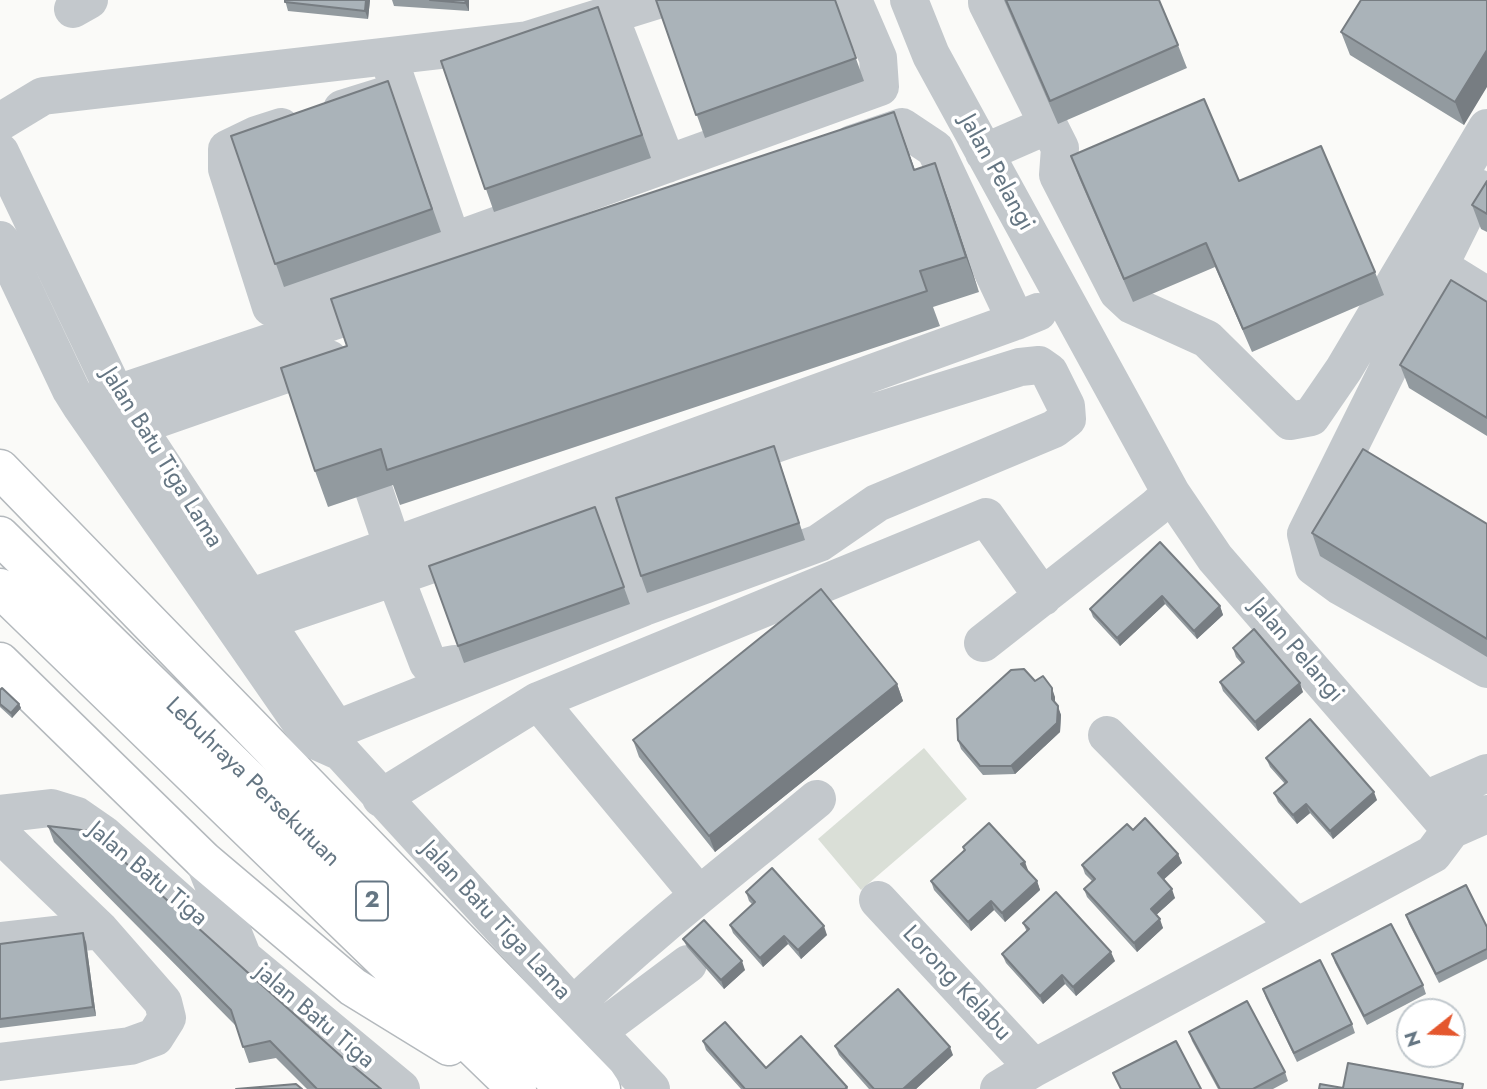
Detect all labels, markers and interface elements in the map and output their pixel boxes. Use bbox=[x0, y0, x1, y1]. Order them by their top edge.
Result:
street label: Jalan Pelangi bbox=[952, 110, 1040, 236]
street label: Jalan Batu Tiga Lama bbox=[94, 363, 228, 553]
street label: Jalan Pelangi bbox=[1243, 593, 1349, 709]
street label: Lebuhraya Persekutuan bbox=[159, 692, 345, 874]
street label: Jalan Batu Tiga bbox=[81, 817, 213, 933]
street label: Jalan Batu Tiga Lama bbox=[414, 835, 576, 1007]
road number: 2 bbox=[356, 882, 388, 920]
street label: Lorong Kelabu bbox=[895, 920, 1017, 1048]
street label: jalan Batu Tiga bbox=[248, 959, 380, 1075]
north arrow bbox=[1396, 998, 1466, 1068]
text: N bbox=[1397, 1028, 1428, 1050]

